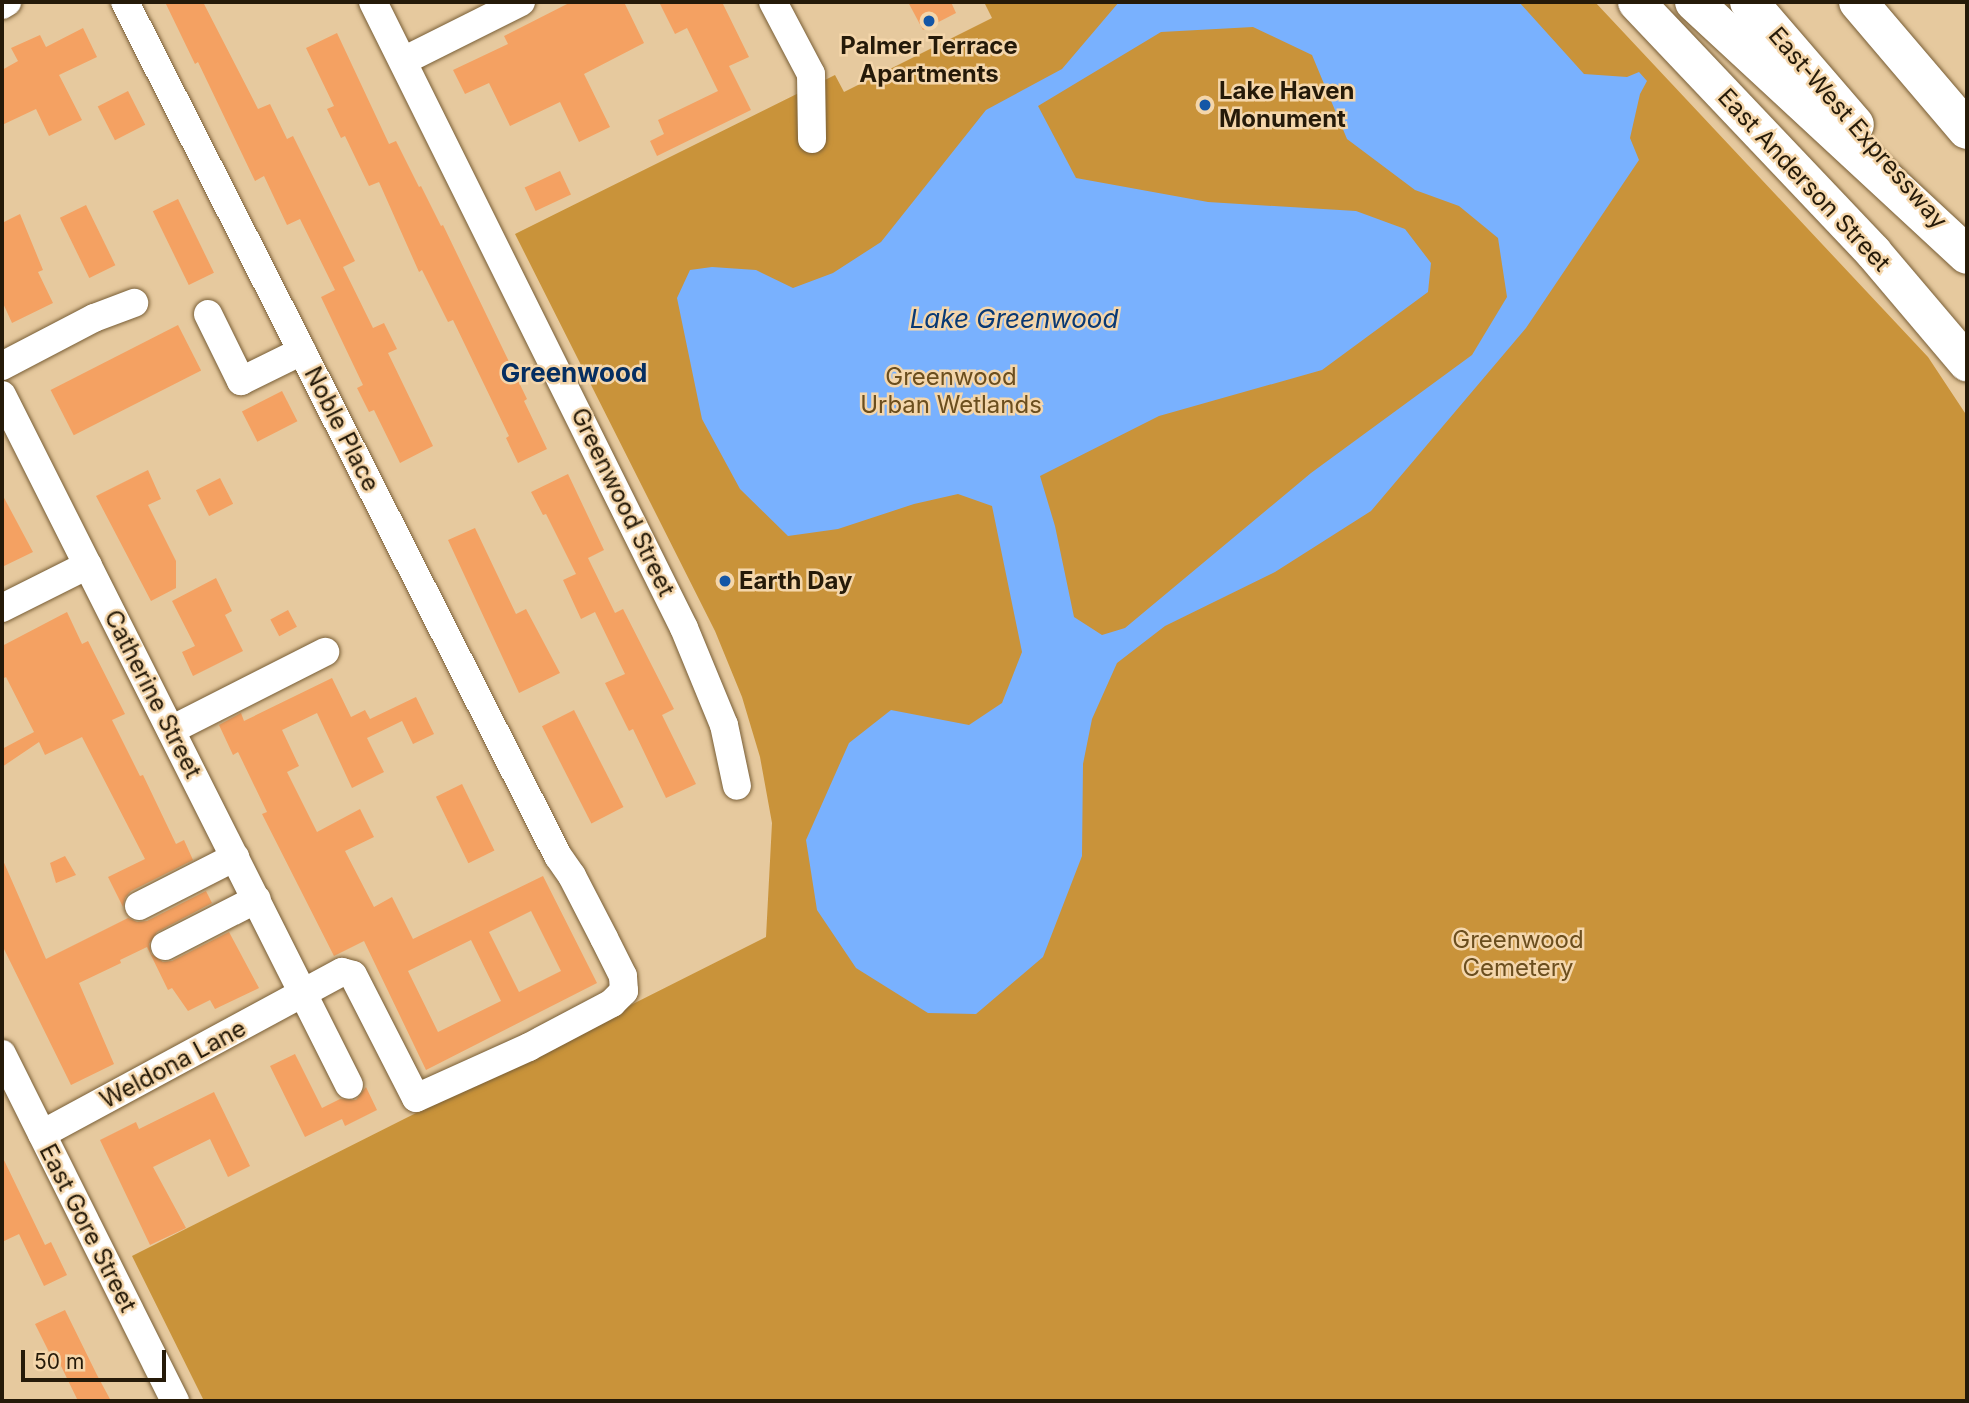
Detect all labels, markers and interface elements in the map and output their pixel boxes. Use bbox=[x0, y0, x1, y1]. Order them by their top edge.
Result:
marker: Palmer Terrace Apartments bbox=[921, 13, 937, 29]
street label: East-West Expressway bbox=[1763, 21, 1953, 235]
place label: Palmer Terrace Apartments bbox=[840, 32, 1018, 88]
place label: Lake Haven Monument bbox=[1219, 77, 1355, 133]
street label: East Anderson Street bbox=[1712, 83, 1896, 277]
marker: Lake Haven Monument bbox=[1197, 97, 1213, 113]
water label: Lake Greenwood bbox=[910, 303, 1118, 335]
district label: Greenwood bbox=[501, 357, 647, 389]
street label: Noble Place bbox=[298, 362, 386, 496]
park label: Greenwood Urban Wetlands bbox=[860, 363, 1042, 419]
street label: Greenwood Street bbox=[565, 403, 681, 601]
place label: Earth Day bbox=[739, 567, 853, 595]
marker: Earth Day bbox=[717, 573, 733, 589]
street label: Catherine Street bbox=[98, 605, 208, 783]
park label: Greenwood Cemetery bbox=[1452, 926, 1584, 982]
street label: Weldona Lane bbox=[95, 1014, 251, 1114]
street label: East Gore Street bbox=[33, 1139, 143, 1317]
scale bar bbox=[24, 1336, 170, 1380]
text: 50 m bbox=[34, 1349, 84, 1374]

